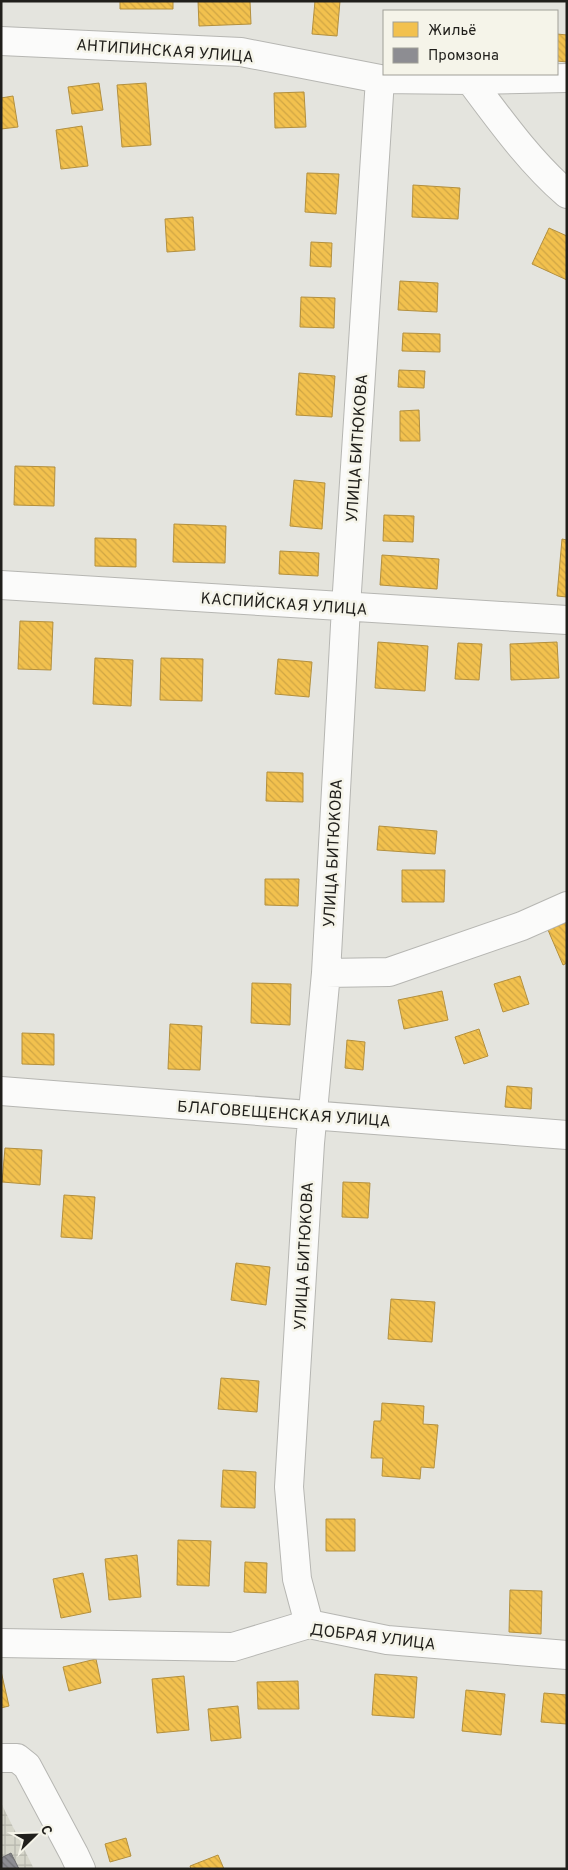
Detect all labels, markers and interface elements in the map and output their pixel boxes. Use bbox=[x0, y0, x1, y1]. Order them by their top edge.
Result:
legend bbox=[383, 10, 558, 75]
text: Жильё bbox=[428, 22, 476, 41]
street label: АНТИПИНСКАЯ УЛИЦА bbox=[75, 36, 254, 68]
text: Промзона bbox=[428, 47, 499, 66]
street label: УЛИЦА БИТЮКОВА bbox=[343, 373, 373, 523]
street label: КАСПИЙСКАЯ УЛИЦА bbox=[200, 587, 368, 621]
street label: УЛИЦА БИТЮКОВА bbox=[320, 778, 348, 928]
street label: БЛАГОВЕЩЕНСКАЯ УЛИЦА bbox=[176, 1098, 391, 1132]
street label: УЛИЦА БИТЮКОВА bbox=[291, 1181, 319, 1331]
street label: ДОБРАЯ УЛИЦА bbox=[309, 1620, 437, 1656]
north arrow bbox=[10, 1810, 60, 1860]
text: С bbox=[36, 1823, 55, 1838]

